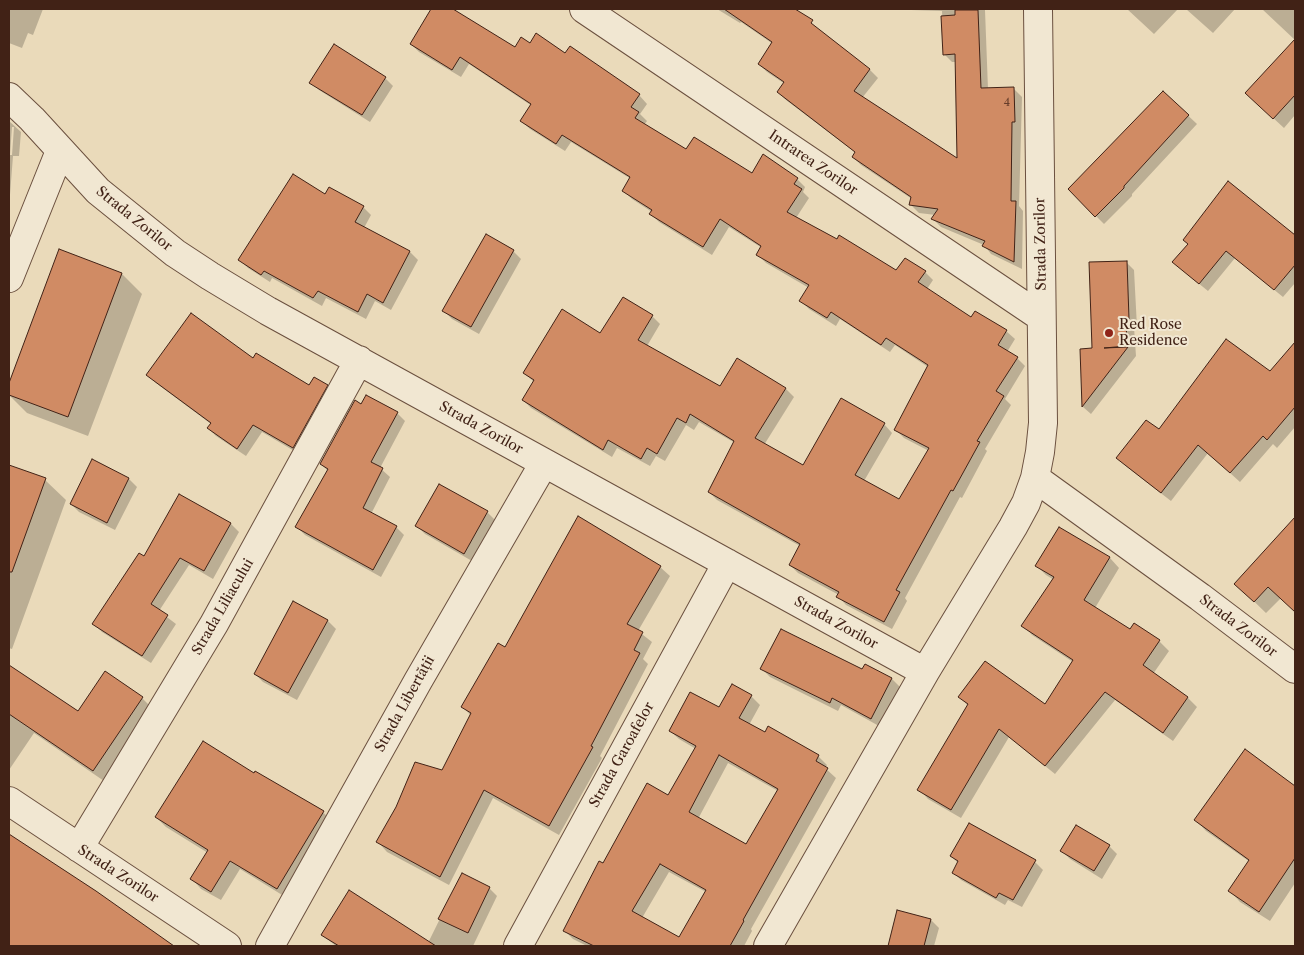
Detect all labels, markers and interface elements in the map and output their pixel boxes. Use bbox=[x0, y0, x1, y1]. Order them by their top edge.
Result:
house number: 4 bbox=[1004, 96, 1010, 110]
street label: Intrarea Zorilor bbox=[765, 127, 861, 199]
street label: Strada Zorilor bbox=[93, 183, 175, 255]
street label: Strada Zorilor bbox=[1032, 197, 1050, 291]
place label: Red Rose Residence bbox=[1119, 317, 1188, 350]
marker: Red Rose Residence bbox=[1103, 327, 1115, 339]
street label: Strada Zorilor bbox=[436, 398, 526, 458]
street label: Strada Liliacului bbox=[189, 556, 257, 658]
street label: Strada Zorilor bbox=[1196, 591, 1280, 661]
street label: Strada Zorilor bbox=[791, 593, 881, 653]
street label: Strada Libertății bbox=[372, 653, 438, 755]
street label: Strada Garoafelor bbox=[586, 699, 658, 811]
street label: Strada Zorilor bbox=[74, 842, 162, 906]

